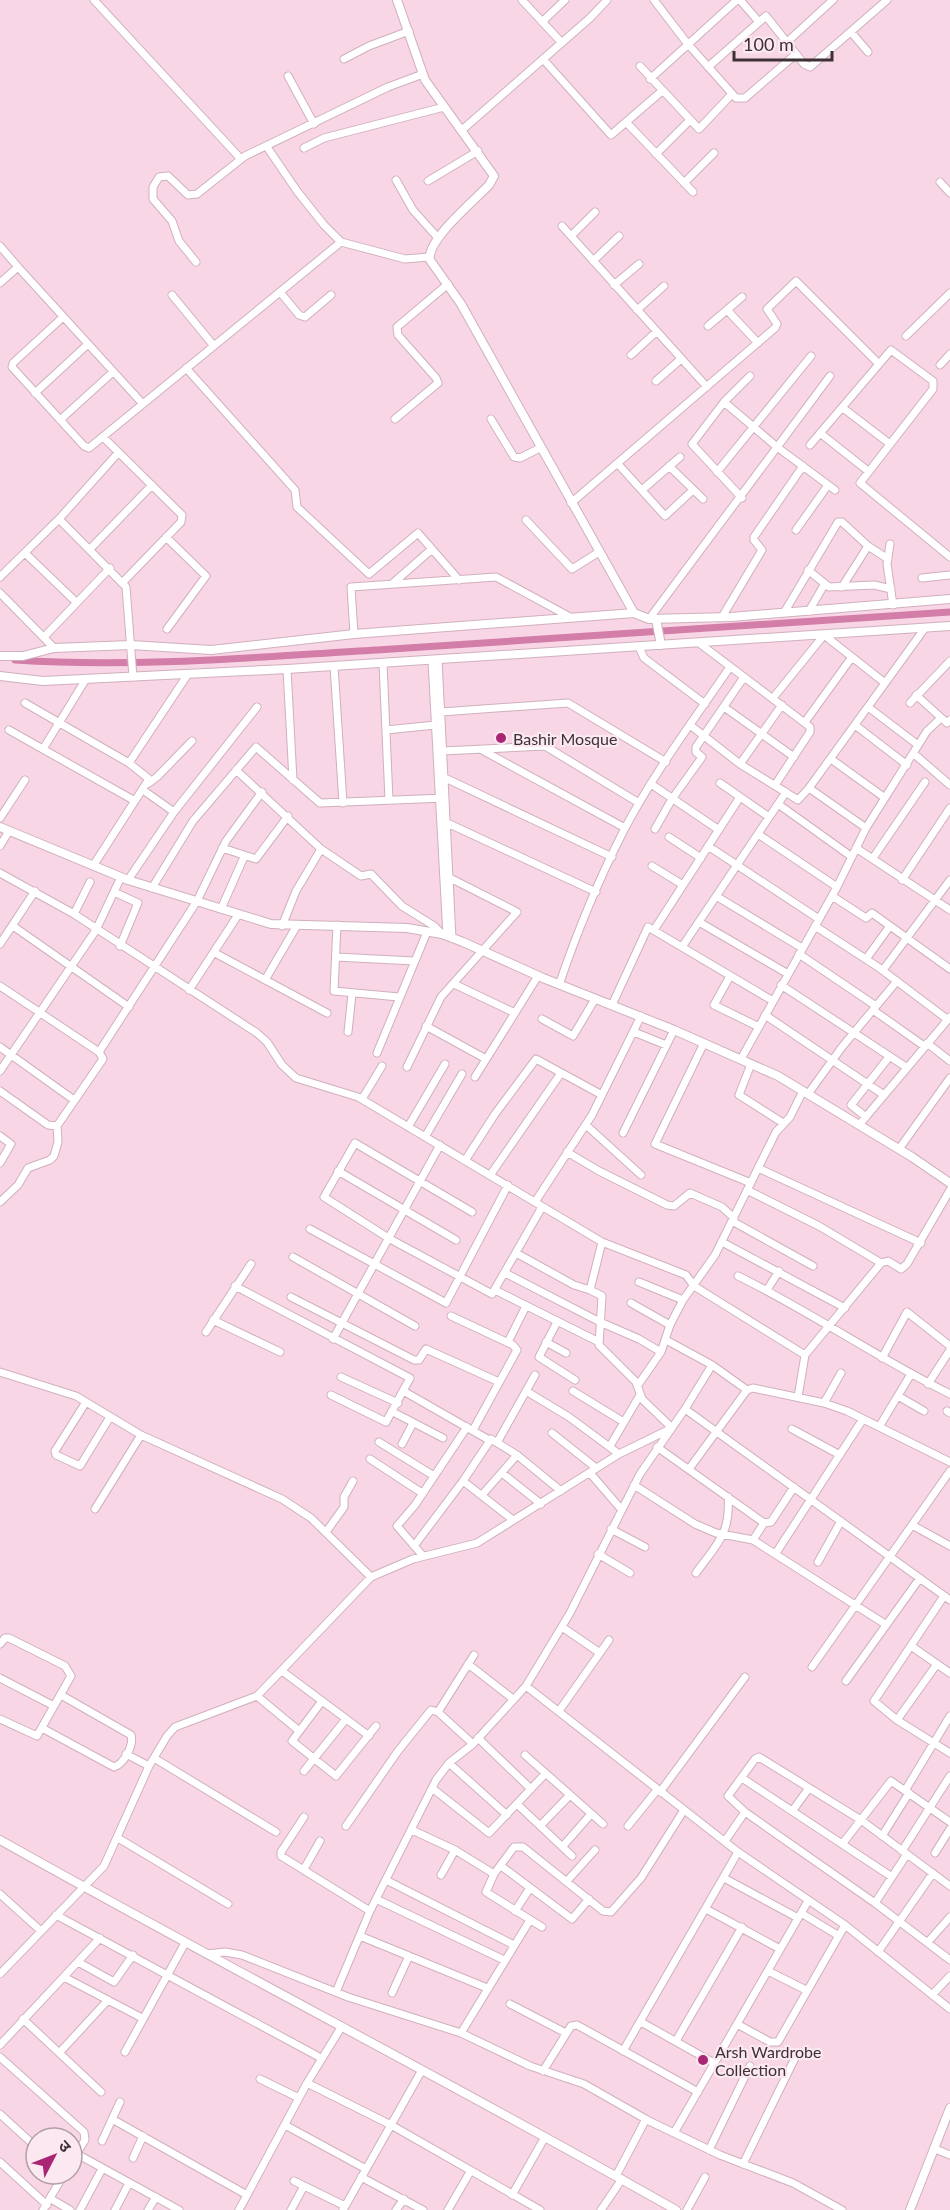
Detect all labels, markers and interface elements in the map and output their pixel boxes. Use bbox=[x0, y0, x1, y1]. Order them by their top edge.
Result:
scale bar bbox=[734, 24, 832, 62]
text: 100 m bbox=[743, 33, 794, 55]
place label: Bashir Mosque bbox=[513, 729, 617, 748]
marker: Bashir Mosque bbox=[494, 731, 508, 745]
place label: Arsh Wardrobe Collection bbox=[715, 2042, 821, 2079]
marker: Arsh Wardrobe Collection bbox=[696, 2053, 710, 2067]
north arrow bbox=[24, 2126, 84, 2186]
text: उ bbox=[55, 2136, 76, 2156]

